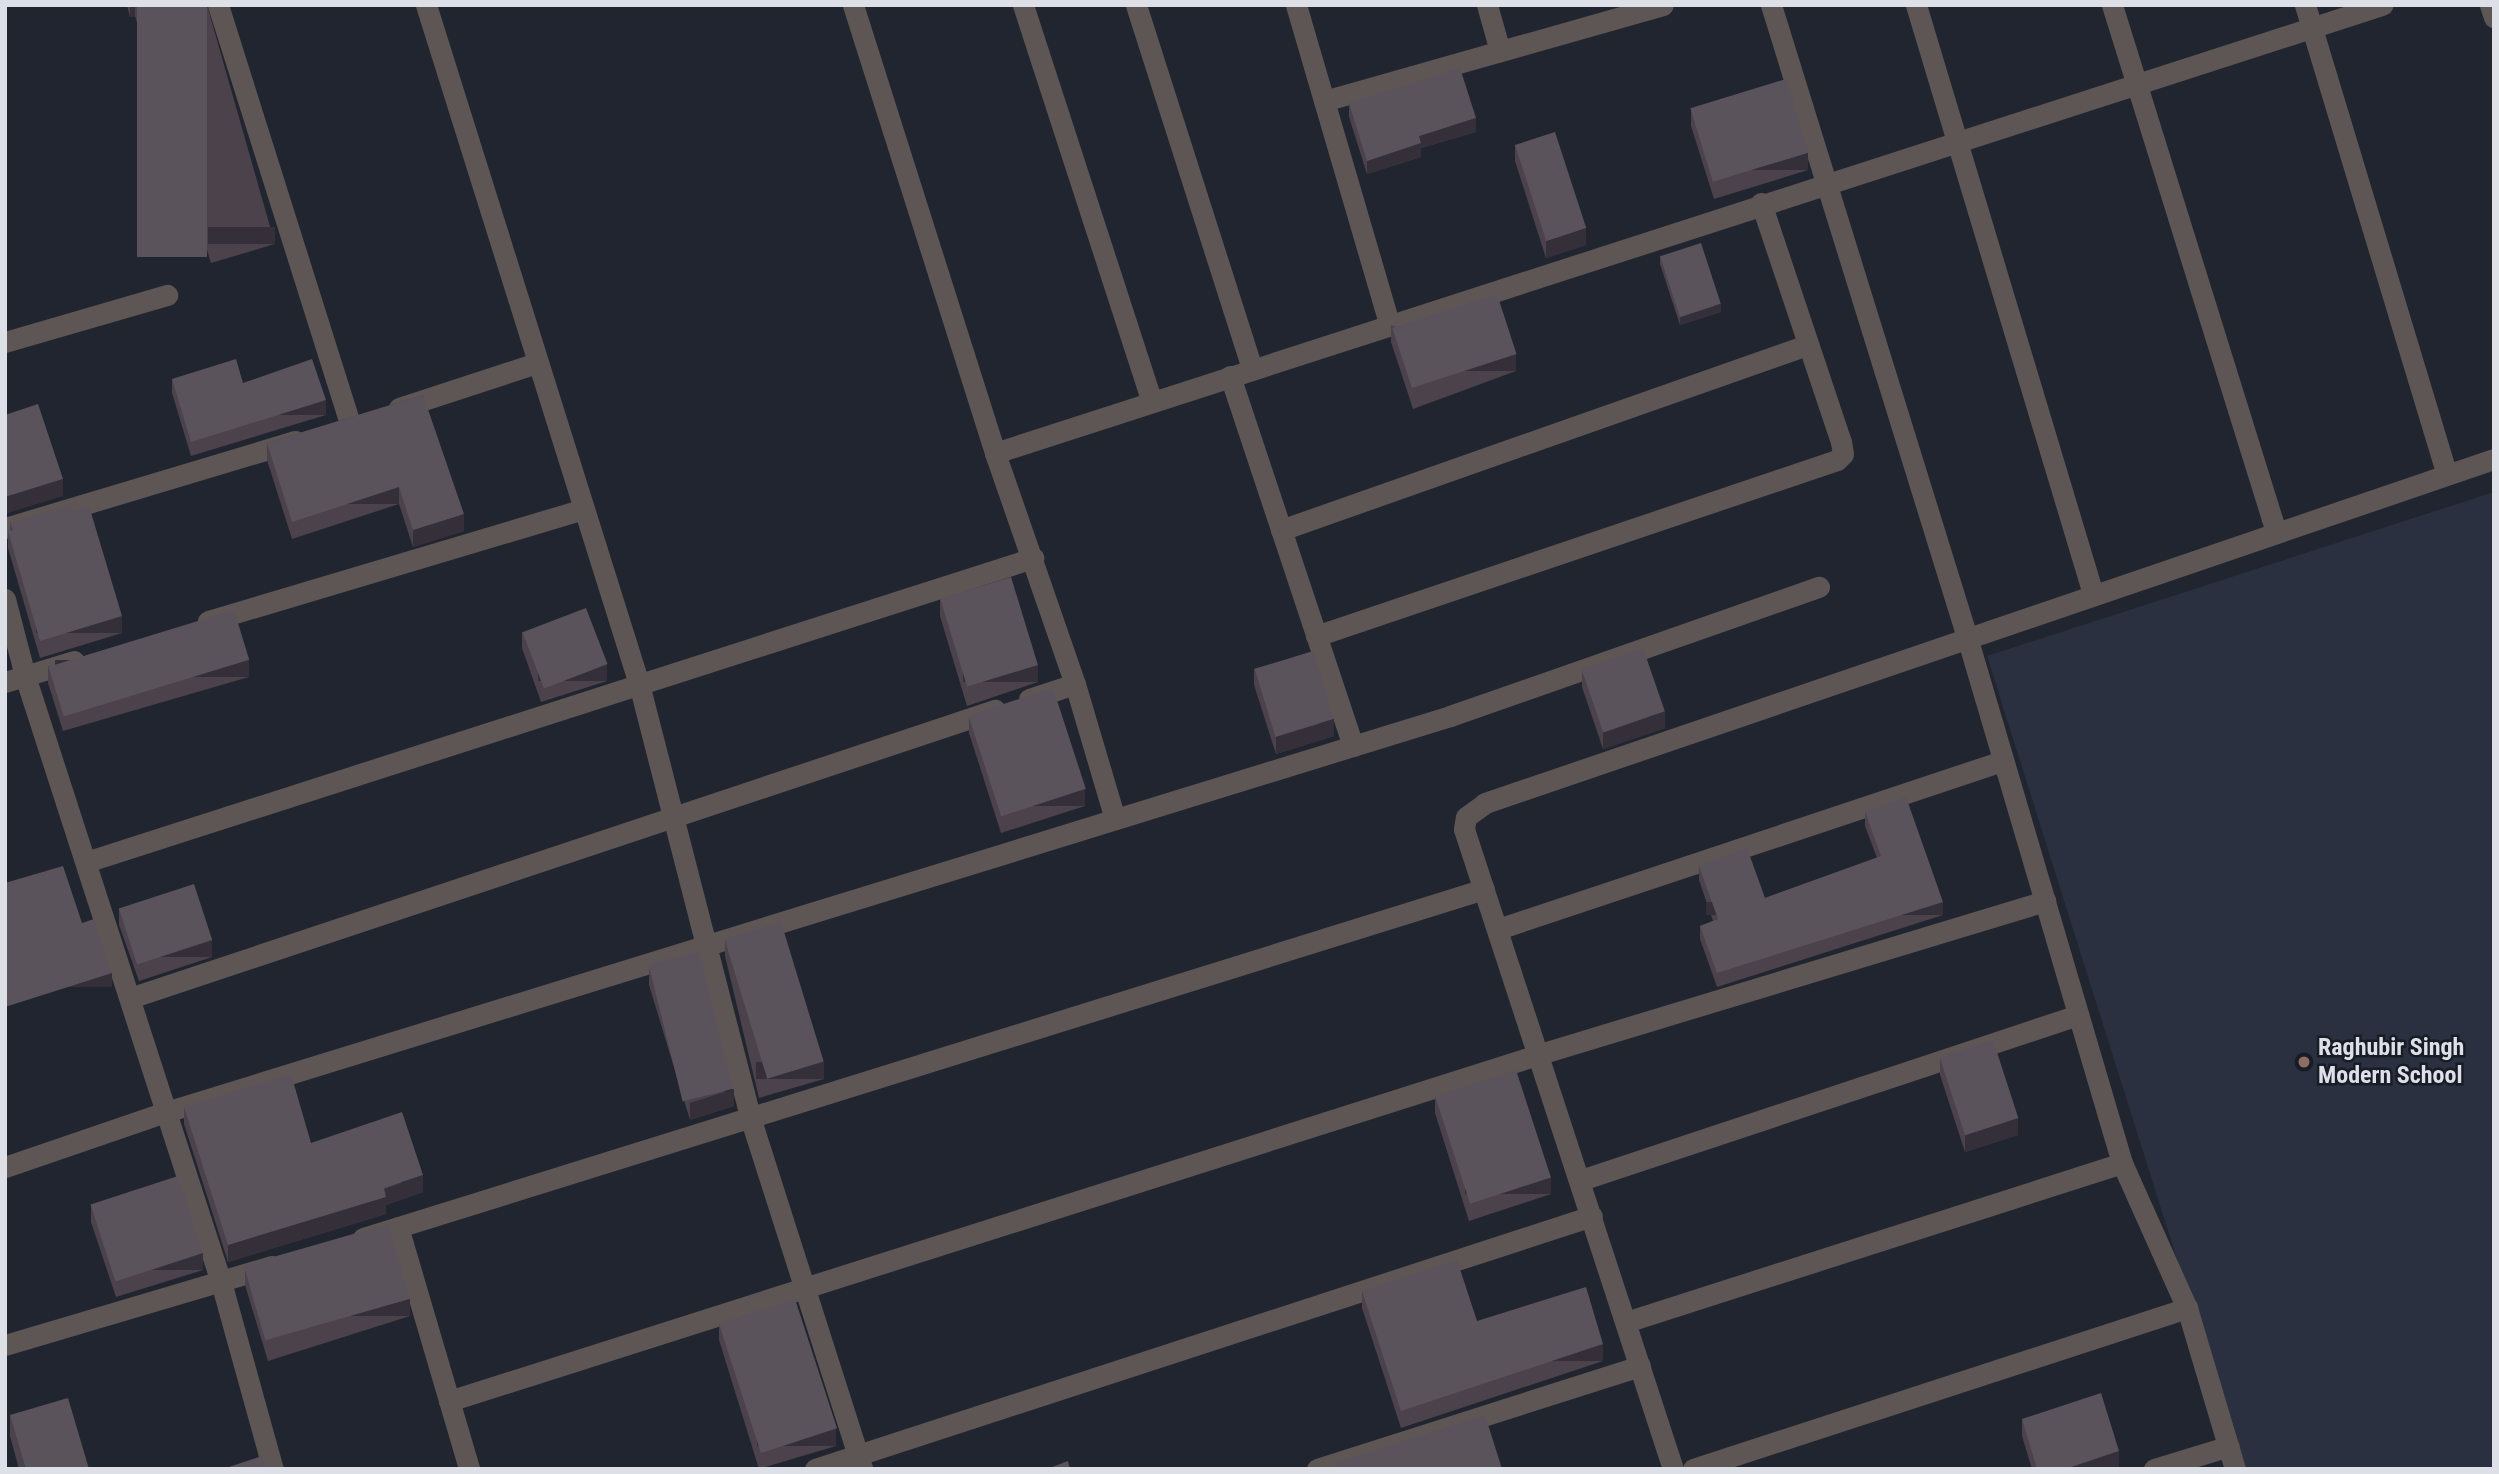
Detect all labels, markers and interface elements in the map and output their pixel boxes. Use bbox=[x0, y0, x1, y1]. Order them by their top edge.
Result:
place label: Raghubir Singh Modern School bbox=[2318, 1034, 2464, 1090]
marker: Raghubir Singh Modern School bbox=[2296, 1054, 2312, 1070]

